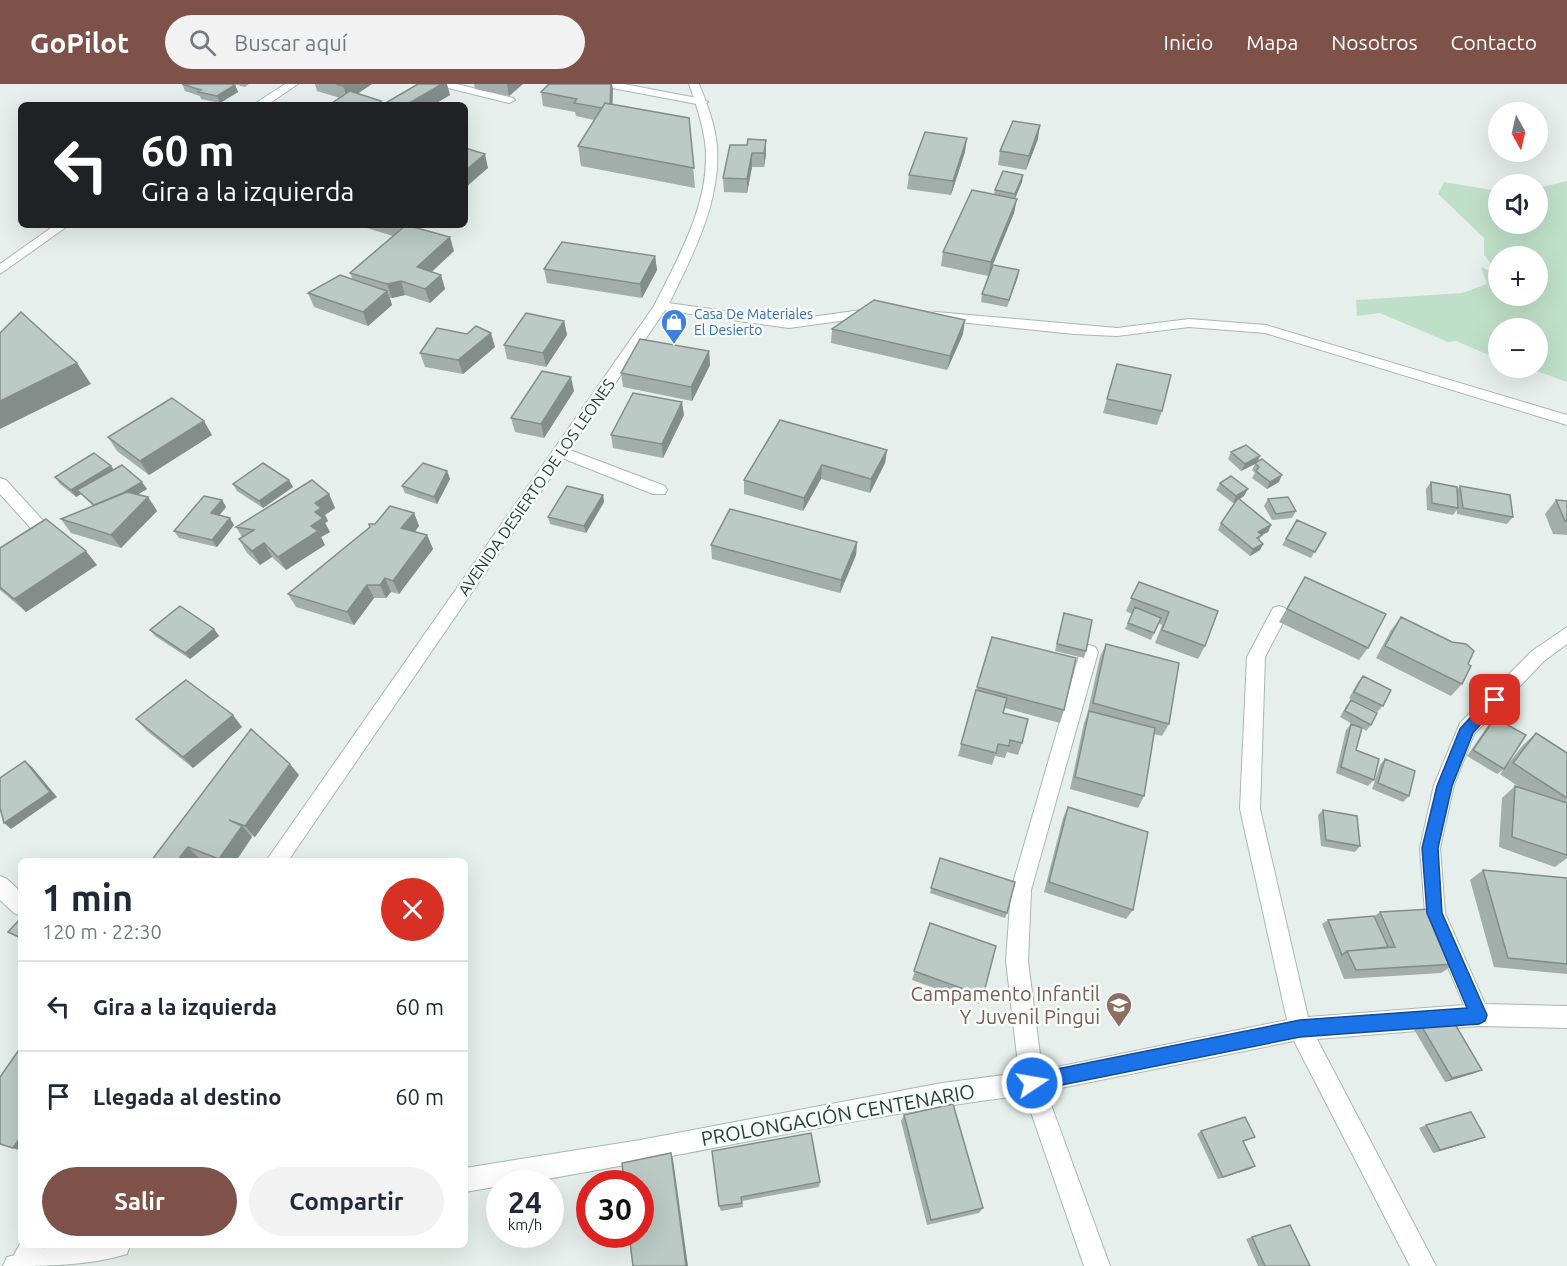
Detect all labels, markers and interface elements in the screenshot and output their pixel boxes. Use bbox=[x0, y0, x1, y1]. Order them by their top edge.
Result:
search box bbox=[165, 15, 585, 69]
icon: search bbox=[186, 26, 219, 59]
text: GoPilot bbox=[30, 27, 129, 58]
text: Buscar aquí bbox=[234, 30, 347, 55]
text: Inicio bbox=[1164, 30, 1213, 54]
text: Mapa bbox=[1246, 30, 1298, 54]
text: Nosotros bbox=[1331, 30, 1418, 54]
text: Contacto bbox=[1451, 30, 1537, 54]
north arrow bbox=[1488, 102, 1548, 162]
map controls bbox=[1488, 102, 1548, 378]
icon: left bbox=[42, 126, 120, 204]
text: 60 m bbox=[141, 127, 235, 174]
button: sound bbox=[1488, 174, 1548, 234]
text: Gira a la izquierda bbox=[141, 176, 354, 206]
button: + bbox=[1488, 246, 1548, 306]
place label: Casa De Materiales El Desierto bbox=[694, 306, 813, 338]
shop icon: Casa De Materiales El Desierto bbox=[659, 307, 689, 345]
button: − bbox=[1488, 318, 1548, 378]
street label: AVENIDA DESIERTO DE LOS LEONES bbox=[454, 375, 618, 599]
pin bbox=[1469, 674, 1520, 725]
icon: arrive bbox=[1478, 683, 1511, 716]
text: 1 min bbox=[42, 877, 133, 918]
button: close bbox=[381, 878, 444, 941]
text: 120 m · 22:30 bbox=[42, 920, 162, 943]
place label: Campamento Infantil Y Juvenil Pingui bbox=[911, 982, 1100, 1028]
icon: left bbox=[42, 990, 75, 1023]
school or university icon: Campamento Infantil Y Juvenil Pingui bbox=[1104, 990, 1134, 1028]
text: Gira a la izquierda bbox=[93, 994, 277, 1019]
text: 60 m bbox=[395, 994, 444, 1019]
position arrow bbox=[1000, 1051, 1064, 1115]
street label: PROLONGACIÓN CENTENARIO bbox=[699, 1079, 977, 1150]
icon: arrive bbox=[42, 1080, 75, 1113]
text: Llegada al destino bbox=[93, 1084, 281, 1109]
text: 60 m bbox=[395, 1084, 444, 1109]
button: Salir bbox=[42, 1167, 237, 1236]
button: Compartir bbox=[249, 1167, 444, 1236]
speed limit sign: 30 bbox=[576, 1170, 654, 1248]
text: 24 bbox=[508, 1185, 542, 1219]
text: km/h bbox=[508, 1216, 542, 1233]

